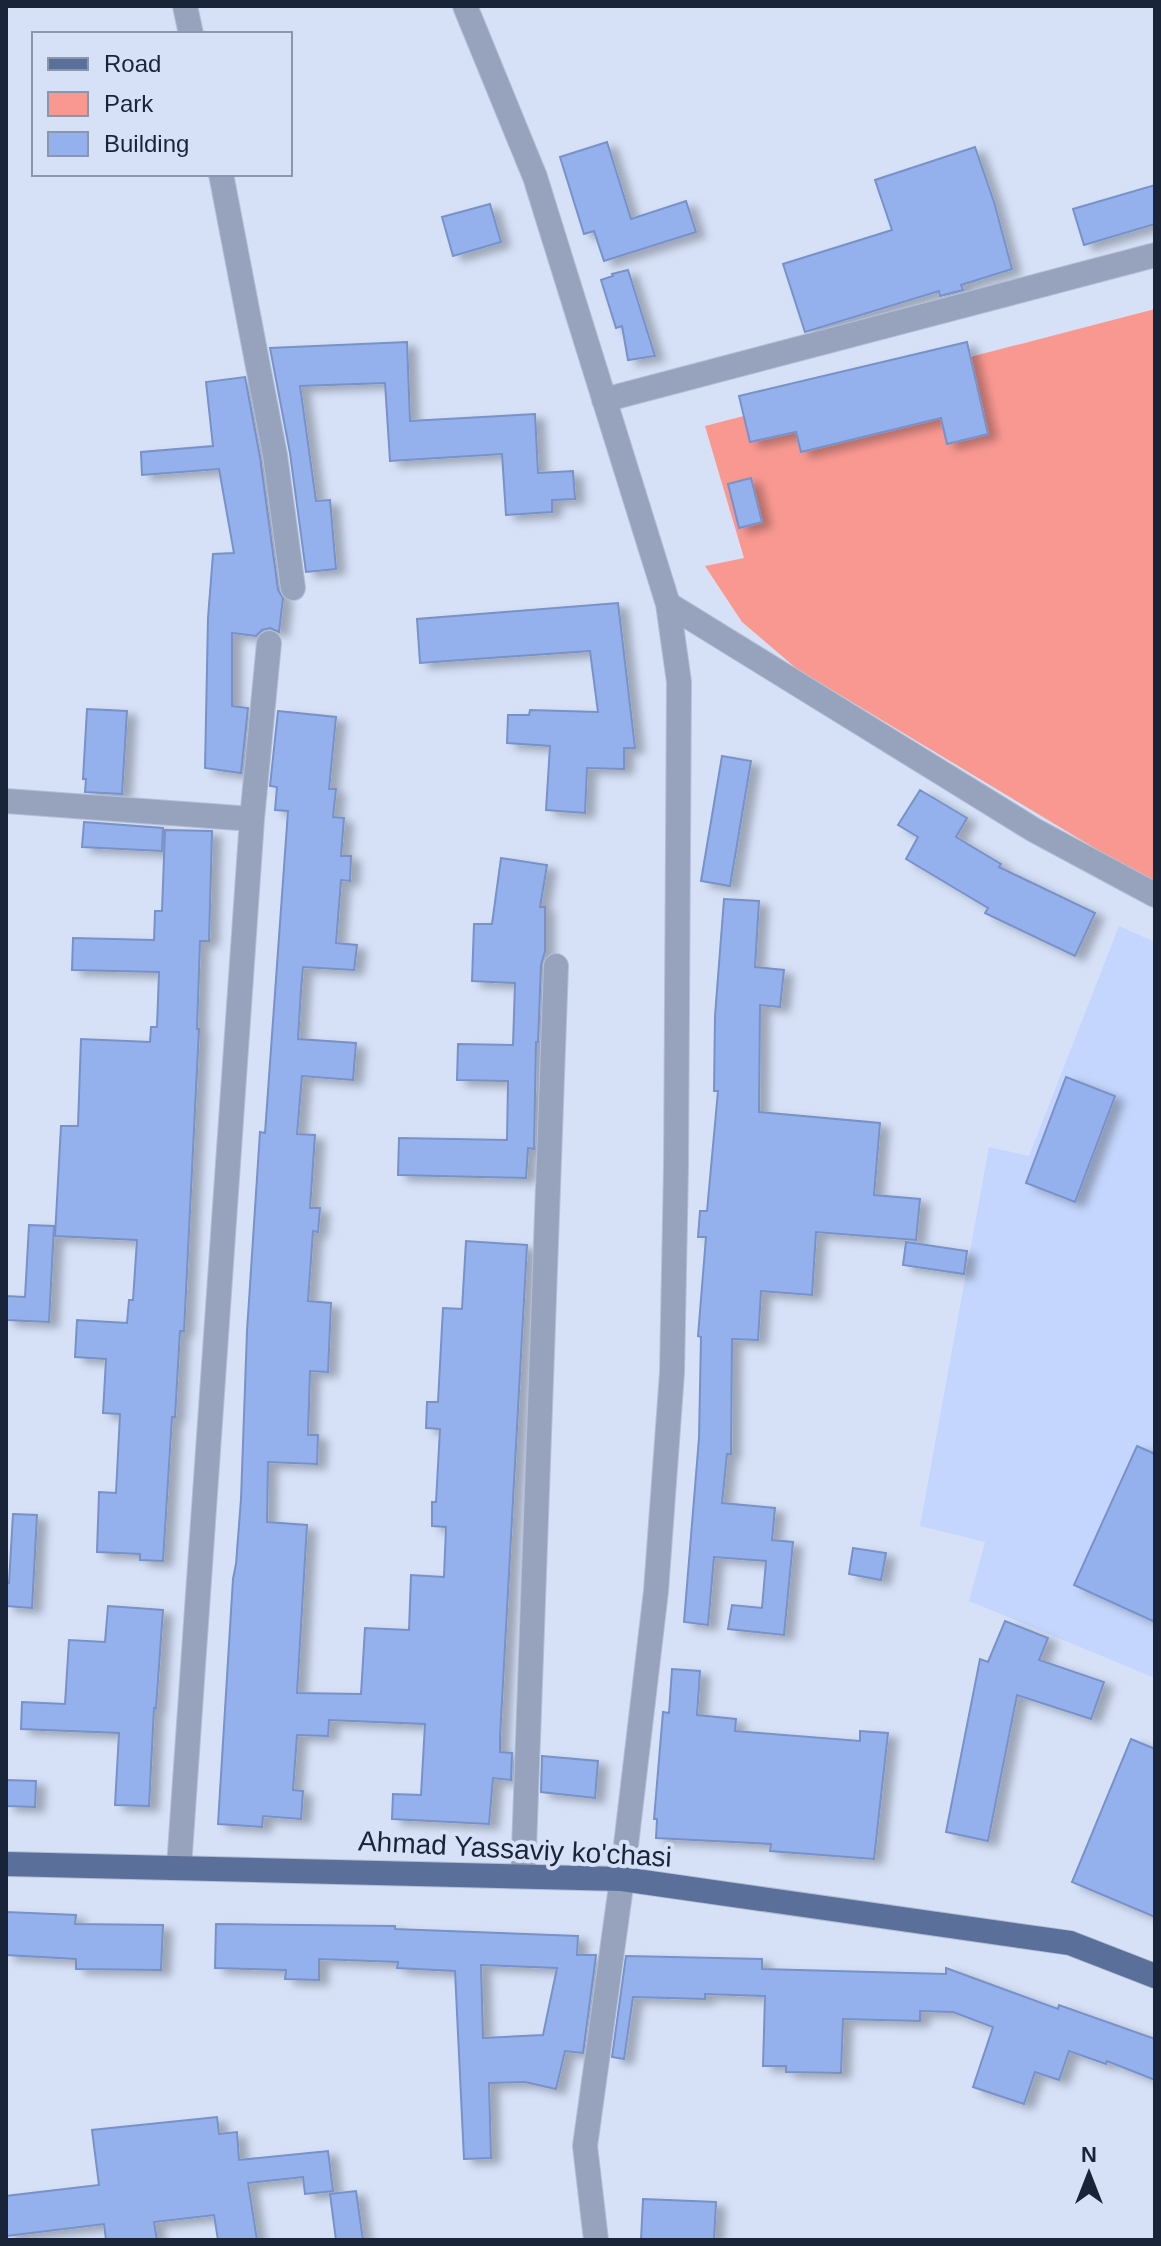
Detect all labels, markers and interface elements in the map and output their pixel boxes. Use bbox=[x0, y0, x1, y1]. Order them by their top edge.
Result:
legend bbox=[32, 32, 292, 176]
text: Road bbox=[104, 50, 161, 77]
text: Park bbox=[104, 90, 154, 117]
text: Building bbox=[104, 130, 189, 157]
street label: Ahmad Yassaviy ko'chasi bbox=[357, 1825, 673, 1873]
north arrow bbox=[1049, 2134, 1129, 2214]
text: N bbox=[1081, 2142, 1097, 2167]

